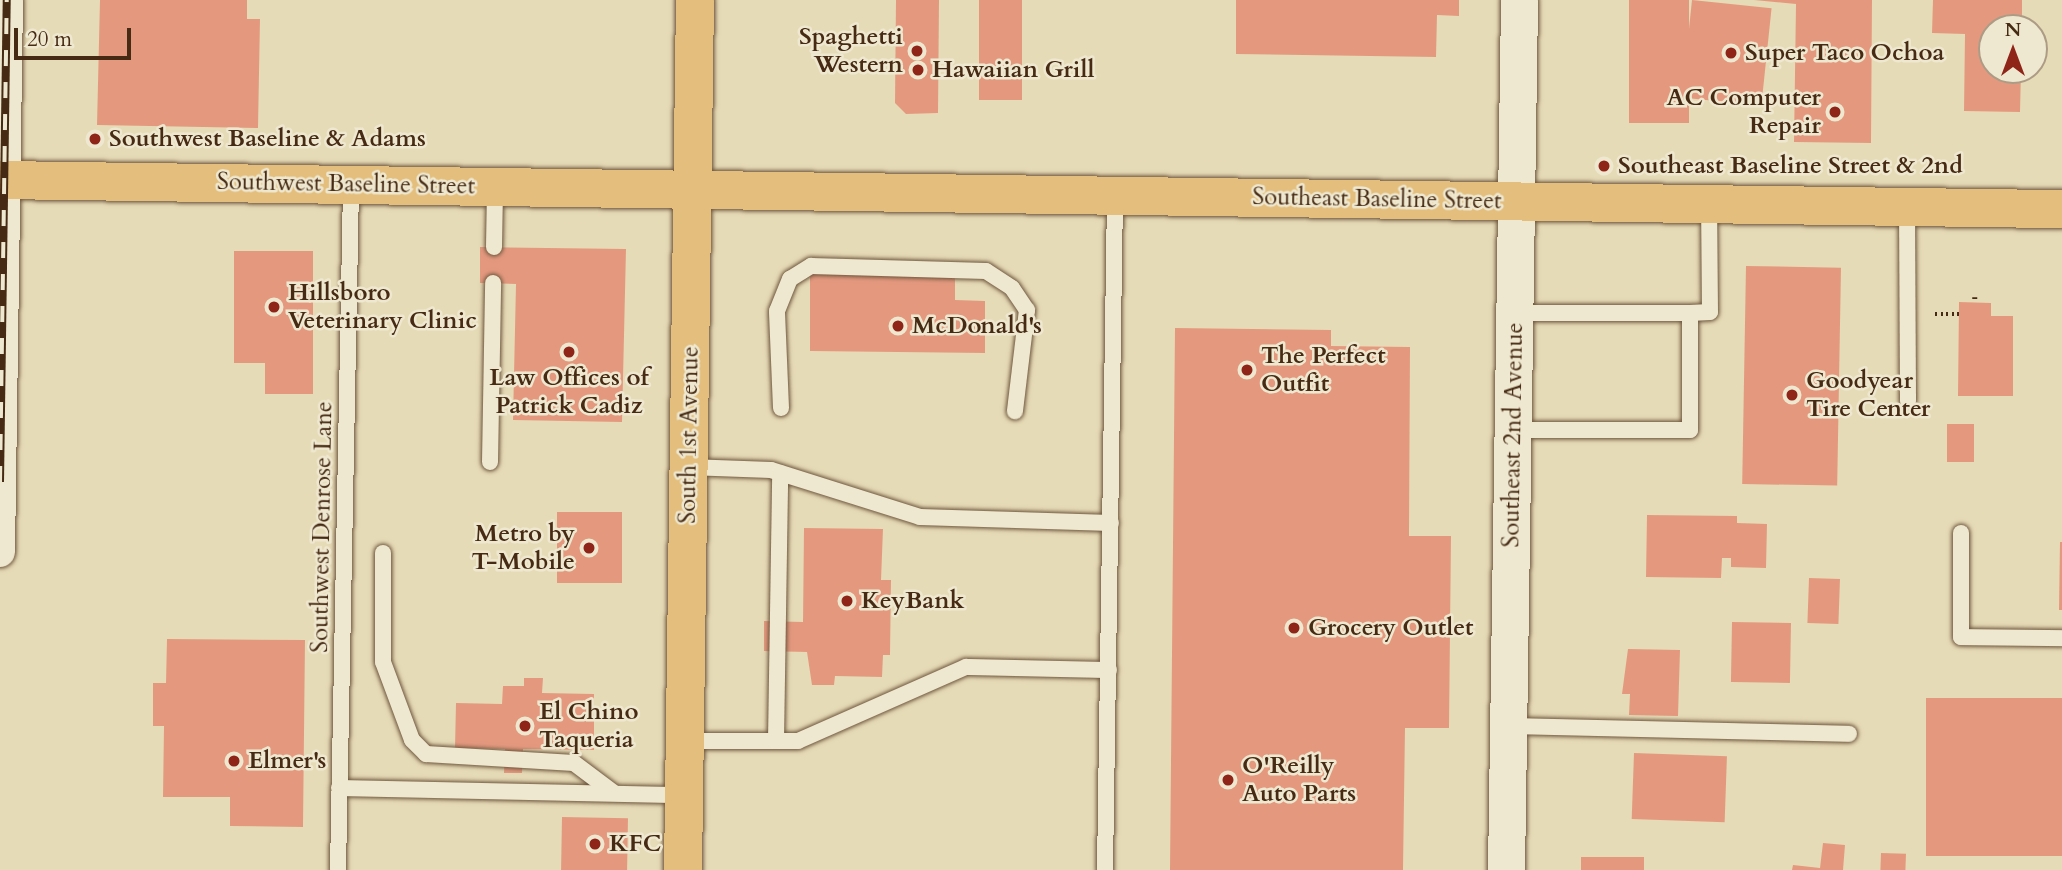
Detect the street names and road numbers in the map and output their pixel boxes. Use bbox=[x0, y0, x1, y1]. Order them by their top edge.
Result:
street label: Southwest Baseline Street bbox=[217, 167, 475, 201]
street label: Southeast Baseline Street bbox=[1252, 182, 1502, 216]
street label: Southeast 2nd Avenue bbox=[1497, 322, 1529, 548]
street label: South 1st Avenue bbox=[673, 346, 705, 524]
street label: Southwest Denrose Lane bbox=[305, 401, 339, 653]

